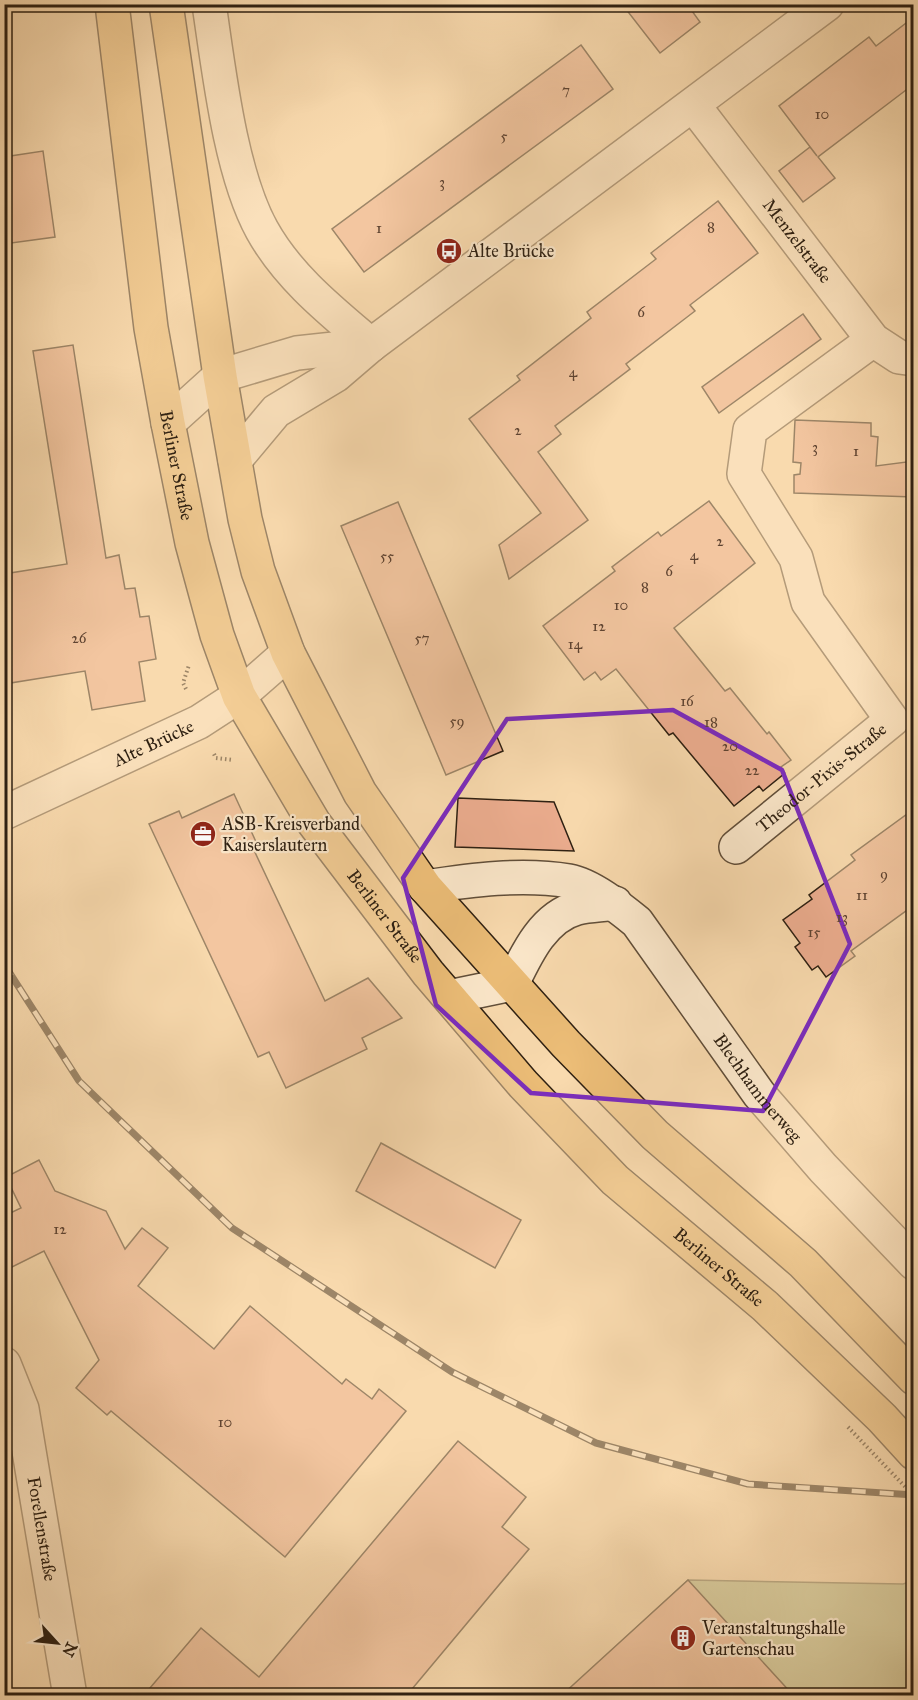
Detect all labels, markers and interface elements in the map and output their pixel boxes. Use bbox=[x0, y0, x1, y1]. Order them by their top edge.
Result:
house number: 7 bbox=[562, 81, 570, 99]
house number: 10 bbox=[815, 105, 829, 123]
house number: 5 bbox=[501, 127, 508, 145]
house number: 3 bbox=[439, 173, 445, 191]
street label: Menzelstraße bbox=[758, 194, 837, 288]
house number: 8 bbox=[707, 218, 715, 236]
house number: 1 bbox=[376, 219, 382, 237]
bus stop icon: Alte Brücke bbox=[434, 236, 464, 266]
place label: Alte Brücke bbox=[467, 240, 554, 262]
house number: 6 bbox=[637, 303, 646, 321]
house number: 4 bbox=[569, 363, 578, 381]
street label: Berliner Straße bbox=[155, 409, 198, 522]
house number: 2 bbox=[514, 421, 522, 439]
house number: 3 bbox=[812, 438, 818, 456]
house number: 1 bbox=[853, 442, 859, 460]
house number: 2 bbox=[716, 532, 724, 550]
house number: 4 bbox=[690, 546, 699, 564]
house number: 55 bbox=[380, 547, 394, 565]
house number: 6 bbox=[665, 562, 674, 580]
house number: 8 bbox=[641, 578, 649, 596]
house number: 10 bbox=[614, 596, 628, 614]
house number: 12 bbox=[592, 617, 606, 635]
house number: 26 bbox=[71, 629, 88, 647]
house number: 57 bbox=[415, 629, 429, 647]
house number: 14 bbox=[568, 635, 583, 653]
house number: 16 bbox=[680, 692, 695, 710]
house number: 59 bbox=[449, 712, 465, 730]
house number: 18 bbox=[704, 713, 718, 731]
street label: Alte Brücke bbox=[109, 715, 197, 772]
street label: Theodor-Pixis-Straße bbox=[752, 718, 891, 837]
house number: 20 bbox=[722, 737, 738, 755]
house number: 22 bbox=[745, 761, 760, 779]
place label: ASB-Kreisverband Kaiserslautern bbox=[221, 813, 360, 856]
office icon: ASB-Kreisverband Kaiserslautern bbox=[188, 819, 218, 849]
street label: Berliner Straße bbox=[342, 865, 427, 967]
house number: 9 bbox=[880, 865, 888, 883]
house number: 11 bbox=[856, 886, 868, 904]
house number: 13 bbox=[836, 908, 848, 926]
house number: 15 bbox=[808, 923, 820, 941]
street label: Blechhammerweg bbox=[709, 1029, 807, 1148]
house number: 12 bbox=[53, 1220, 67, 1238]
street label: Berliner Straße bbox=[669, 1223, 769, 1312]
house number: 10 bbox=[218, 1413, 232, 1431]
street label: Forellenstraße bbox=[22, 1475, 62, 1583]
north arrow bbox=[27, 1613, 87, 1673]
place label: Veranstaltungshalle Gartenschau bbox=[701, 1617, 846, 1660]
building icon: Veranstaltungshalle Gartenschau bbox=[668, 1623, 698, 1653]
text: N bbox=[58, 1639, 81, 1660]

